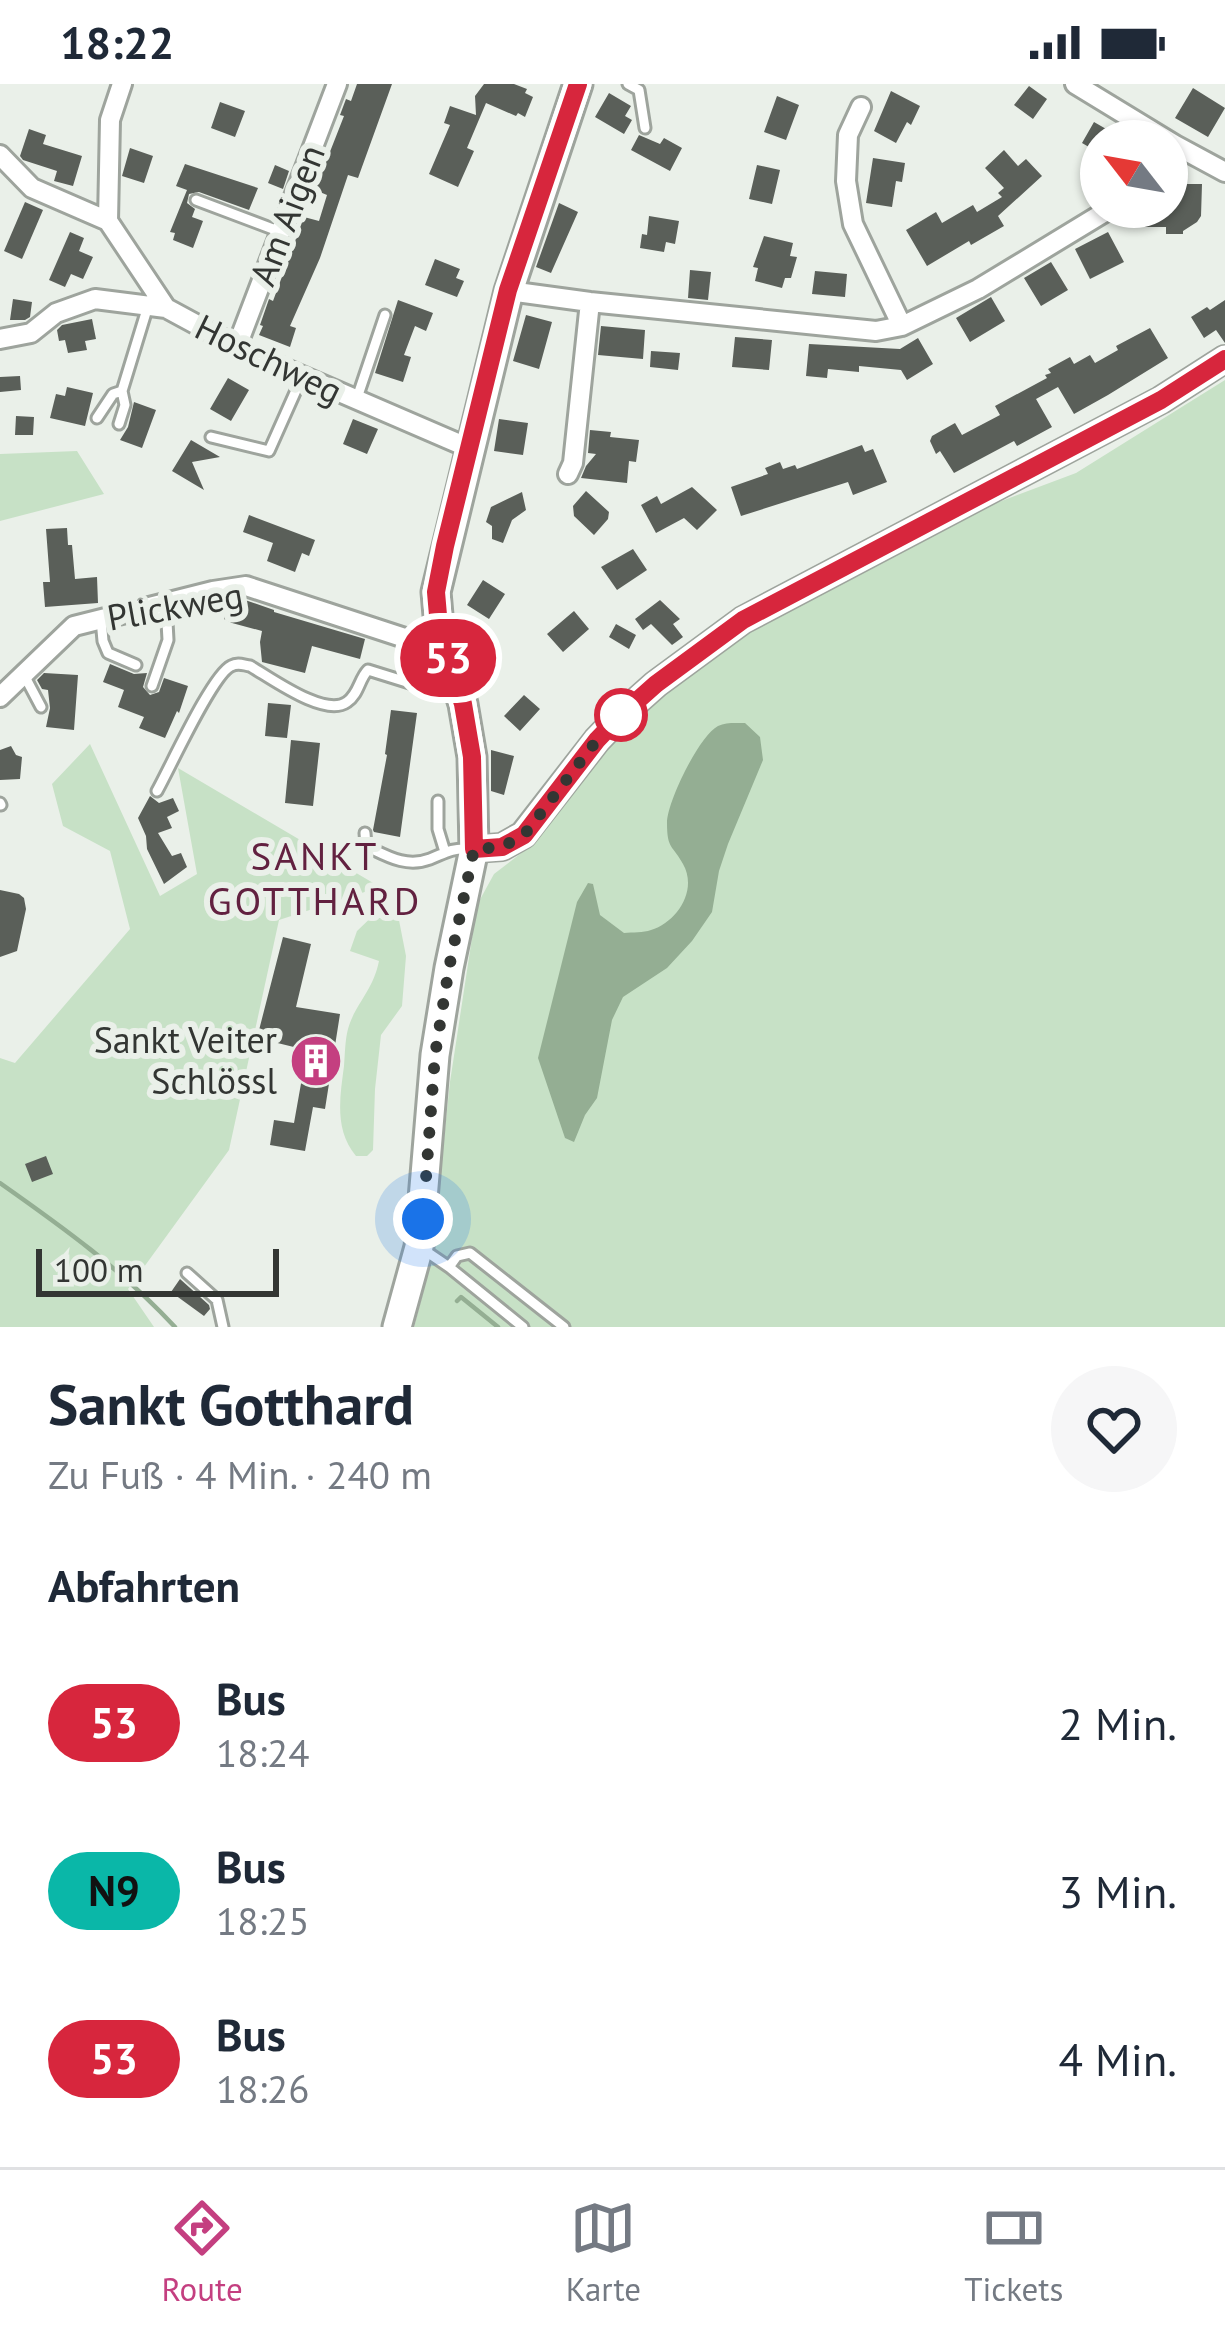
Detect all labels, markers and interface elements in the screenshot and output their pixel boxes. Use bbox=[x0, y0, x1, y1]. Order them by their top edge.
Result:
text: 18:22 bbox=[60, 13, 174, 71]
north arrow bbox=[1080, 120, 1188, 228]
map controls bbox=[1080, 120, 1188, 228]
street label: Am Aigen bbox=[238, 138, 335, 292]
street label: Hoschweg bbox=[188, 303, 350, 414]
street label: Plickweg bbox=[103, 570, 246, 641]
line badge: 53 bbox=[394, 619, 502, 697]
text: 53 bbox=[424, 630, 472, 685]
unlabelled marker bbox=[596, 690, 646, 740]
district label: SANKT GOTTHARD bbox=[208, 830, 422, 926]
place label: Sankt Veiter Schlössl bbox=[94, 1016, 277, 1104]
building icon: Sankt Veiter Schlössl bbox=[288, 1033, 344, 1089]
your location bbox=[393, 1189, 453, 1249]
scale bar bbox=[36, 1243, 279, 1296]
text: 100 m bbox=[54, 1248, 144, 1291]
button: heart bbox=[1051, 1366, 1177, 1492]
text: Sankt Gotthard bbox=[48, 1367, 414, 1441]
text: Zu Fuß · 4 Min. · 240 m bbox=[48, 1449, 432, 1500]
text: Abfahrten bbox=[48, 1556, 240, 1614]
text: Bus bbox=[216, 1669, 286, 1727]
text: 2 Min. bbox=[1059, 1694, 1177, 1752]
text: 53 bbox=[90, 1695, 138, 1750]
text: 18:24 bbox=[216, 1727, 310, 1778]
text: Bus bbox=[216, 1837, 286, 1895]
text: 3 Min. bbox=[1059, 1862, 1177, 1920]
text: N9 bbox=[88, 1863, 140, 1918]
text: 18:25 bbox=[216, 1895, 310, 1946]
text: Bus bbox=[216, 2005, 286, 2063]
text: 4 Min. bbox=[1059, 2030, 1177, 2088]
text: 53 bbox=[90, 2031, 138, 2086]
text: 18:26 bbox=[216, 2063, 310, 2114]
tab: Route bbox=[162, 2195, 243, 2310]
tab: Karte bbox=[566, 2195, 641, 2310]
tab: Tickets bbox=[964, 2195, 1063, 2310]

